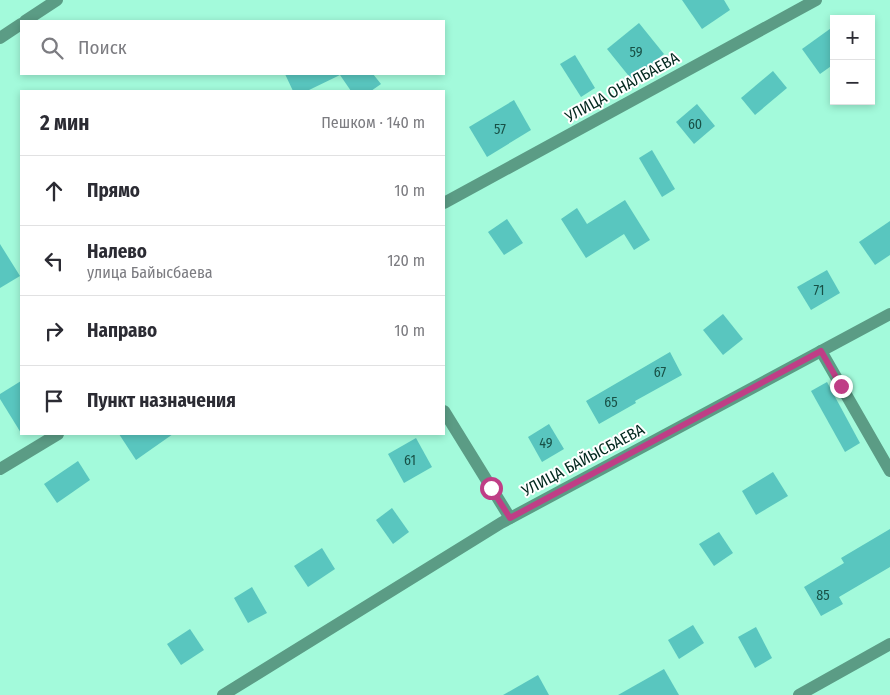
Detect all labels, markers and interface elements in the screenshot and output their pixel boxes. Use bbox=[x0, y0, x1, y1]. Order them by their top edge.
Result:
map controls bbox=[830, 15, 875, 105]
button: + bbox=[830, 15, 875, 60]
search box bbox=[20, 20, 445, 75]
icon: search bbox=[38, 34, 66, 62]
text: Поиск bbox=[78, 36, 127, 59]
house number: 59 bbox=[629, 44, 643, 61]
street label: УЛИЦА ОНАЛБАЕВА bbox=[561, 48, 683, 127]
button: − bbox=[830, 60, 875, 105]
text: 2 мин bbox=[40, 110, 89, 136]
text: Пешком · 140 m bbox=[321, 113, 425, 132]
house number: 60 bbox=[688, 116, 702, 133]
house number: 57 bbox=[494, 121, 506, 138]
icon: ahead bbox=[40, 177, 68, 205]
text: Прямо bbox=[87, 179, 140, 202]
text: 10 m bbox=[394, 181, 425, 200]
text: Налево bbox=[87, 240, 147, 263]
icon: left bbox=[40, 247, 68, 275]
text: 120 m bbox=[387, 251, 425, 270]
text: улица Байысбаева bbox=[87, 263, 213, 282]
house number: 71 bbox=[814, 282, 824, 299]
icon: right bbox=[40, 317, 68, 345]
text: Направо bbox=[87, 319, 157, 342]
text: 10 m bbox=[394, 321, 425, 340]
house number: 67 bbox=[654, 364, 666, 381]
route end bbox=[830, 375, 853, 398]
icon: arrive bbox=[40, 387, 68, 415]
text: Пункт назначения bbox=[87, 389, 236, 412]
house number: 65 bbox=[604, 394, 618, 411]
street label: УЛИЦА БАЙЫСБАЕВА bbox=[518, 419, 648, 501]
house number: 49 bbox=[539, 435, 553, 452]
house number: 61 bbox=[404, 452, 416, 469]
route start bbox=[480, 477, 503, 500]
house number: 85 bbox=[816, 587, 830, 604]

